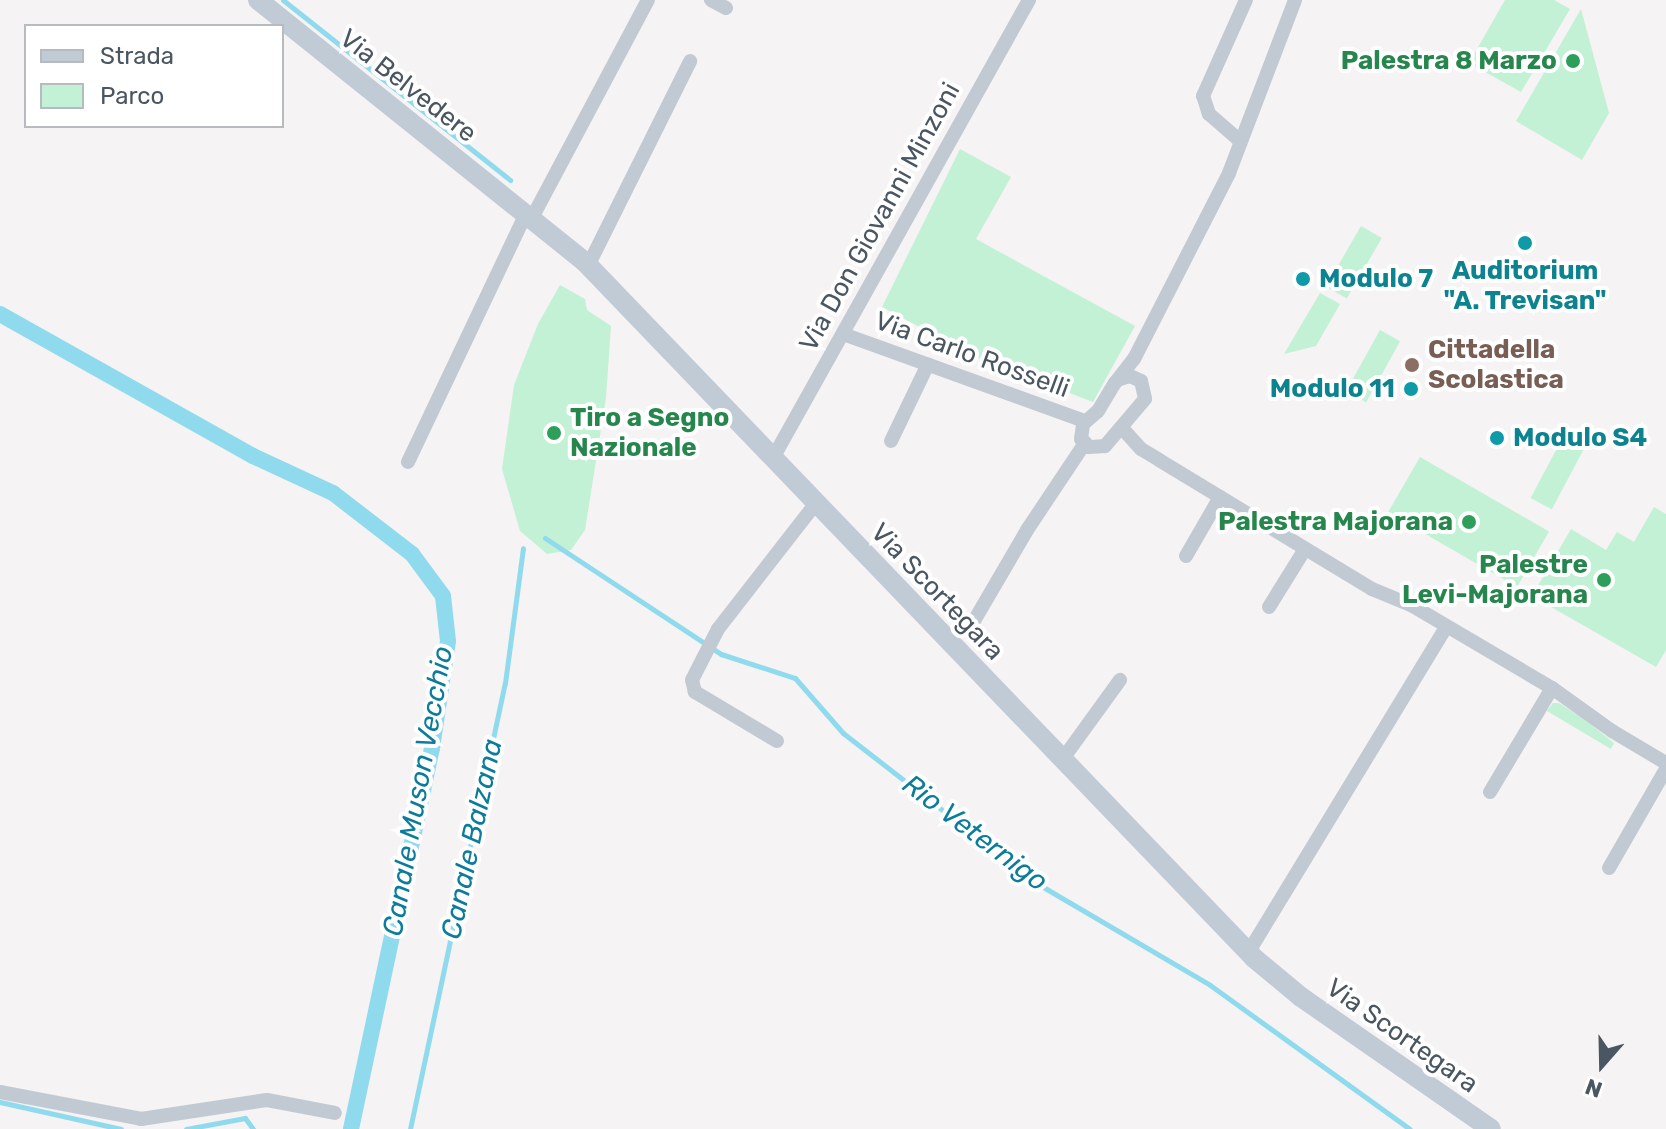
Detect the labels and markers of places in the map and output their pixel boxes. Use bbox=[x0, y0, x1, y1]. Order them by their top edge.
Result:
place label: Palestra 8 Marzo bbox=[1341, 45, 1557, 77]
marker: Palestra 8 Marzo bbox=[1564, 52, 1582, 70]
marker: Auditorium "A. Trevisan" bbox=[1516, 234, 1534, 252]
place label: Auditorium "A. Trevisan" bbox=[1443, 255, 1607, 316]
place label: Modulo 7 bbox=[1319, 263, 1433, 295]
marker: Modulo 7 bbox=[1294, 270, 1312, 288]
place label: Cittadella Scolastica bbox=[1428, 334, 1564, 396]
marker: Cittadella Scolastica bbox=[1403, 356, 1421, 374]
place label: Modulo 11 bbox=[1270, 373, 1395, 405]
marker: Modulo 11 bbox=[1402, 380, 1420, 398]
place label: Tiro a Segno Nazionale bbox=[570, 402, 729, 464]
place label: Modulo S4 bbox=[1513, 422, 1647, 454]
marker: Tiro a Segno Nazionale bbox=[545, 424, 563, 442]
marker: Modulo S4 bbox=[1488, 429, 1506, 447]
place label: Palestra Majorana bbox=[1218, 506, 1453, 538]
marker: Palestra Majorana bbox=[1460, 513, 1478, 531]
place label: Palestre Levi-Majorana bbox=[1402, 549, 1588, 610]
marker: Palestre Levi-Majorana bbox=[1595, 571, 1613, 589]

